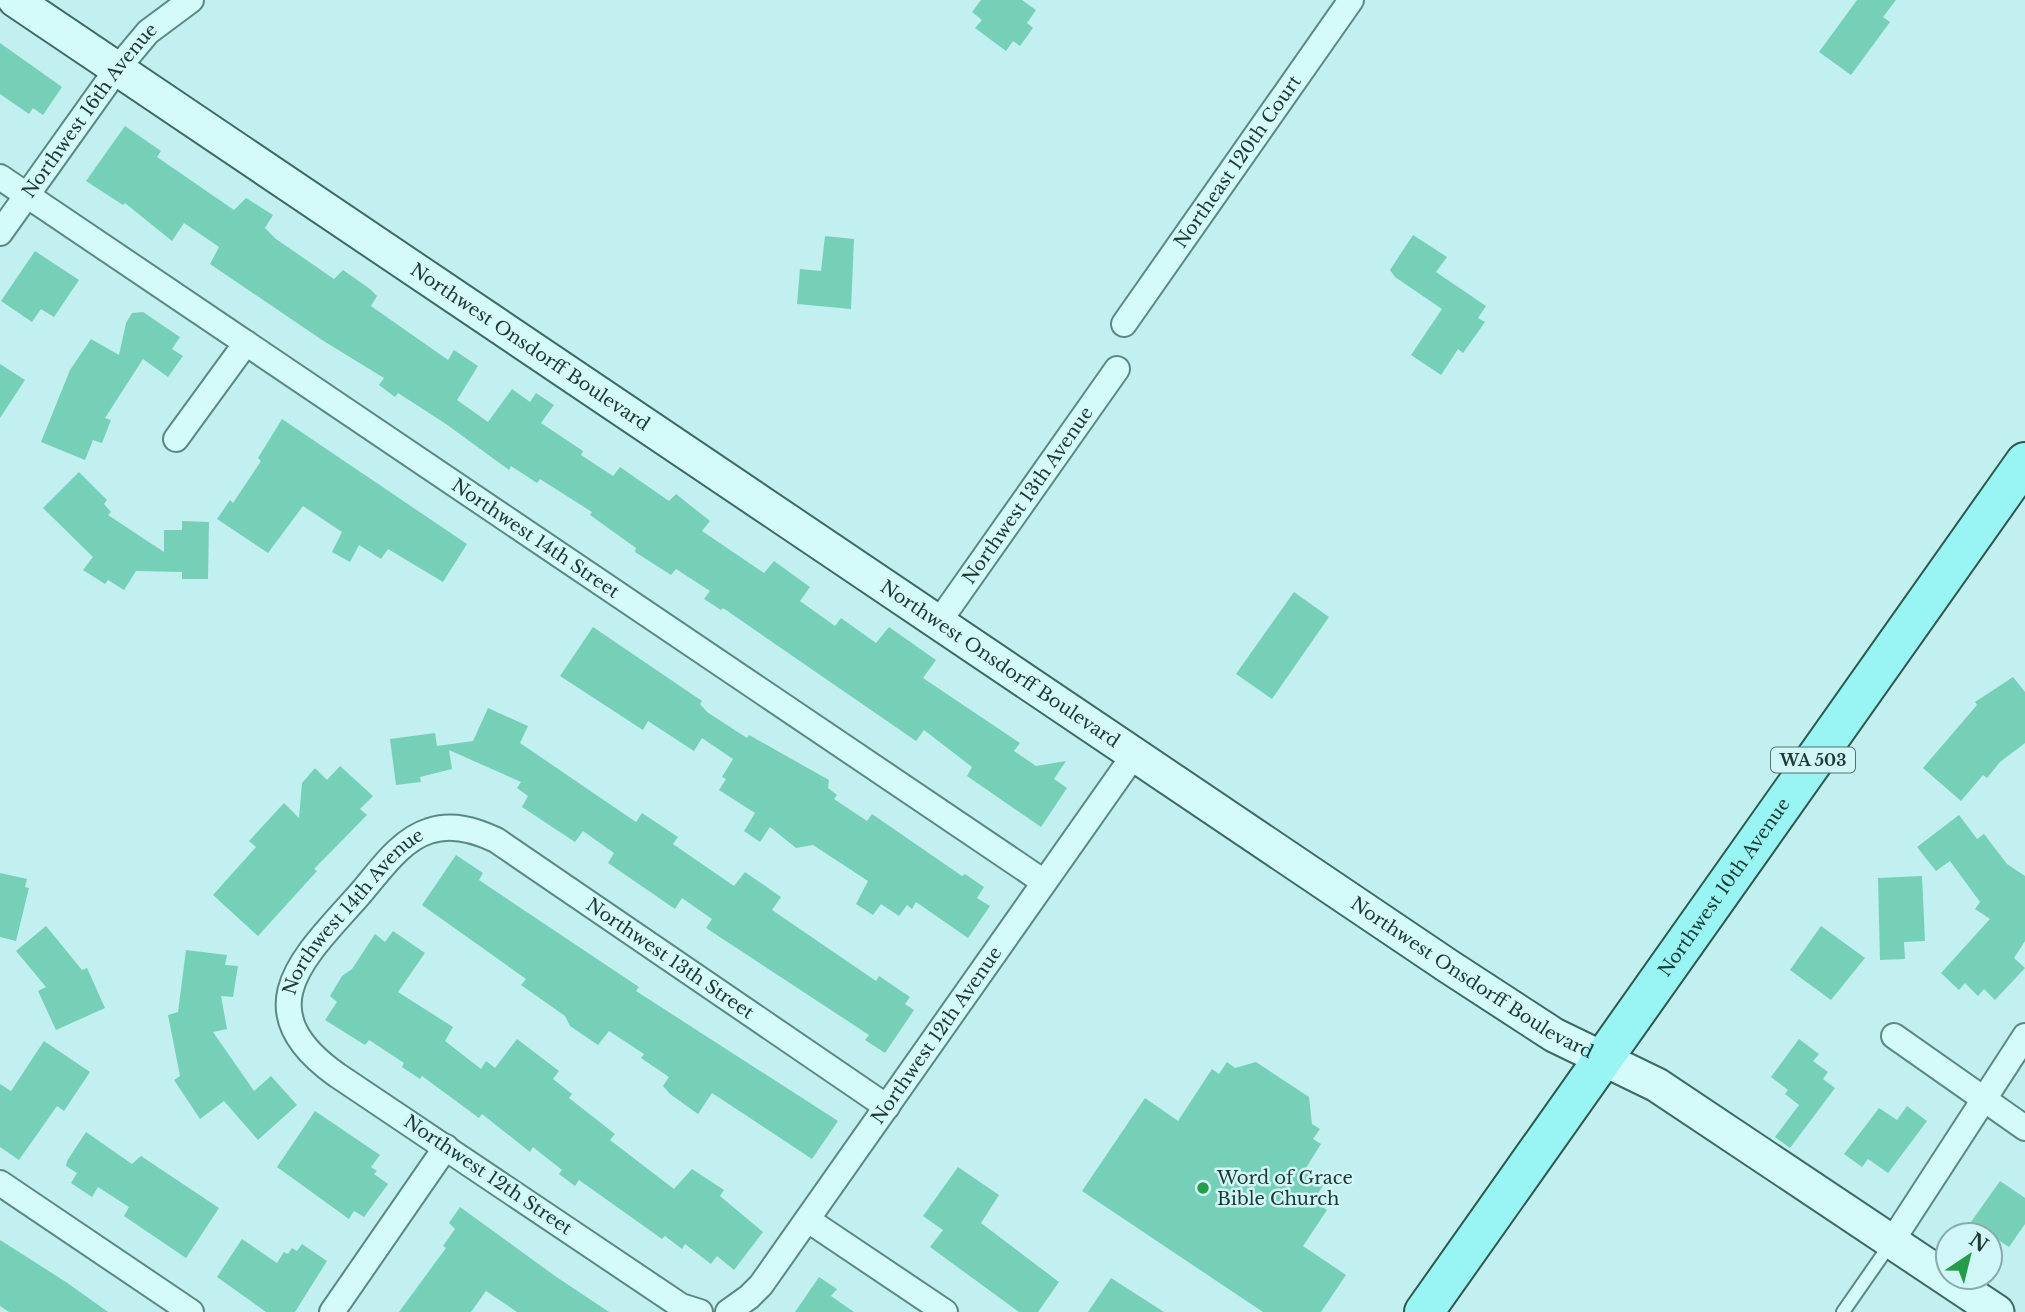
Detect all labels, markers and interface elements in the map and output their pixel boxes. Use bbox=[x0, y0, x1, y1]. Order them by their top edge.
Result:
street label: Northwest 16th Avenue bbox=[18, 18, 161, 202]
street label: Northeast 120th Court bbox=[1170, 71, 1306, 252]
street label: Northwest Onsdorff Boulevard bbox=[406, 259, 654, 436]
street label: Northwest 13th Avenue bbox=[958, 403, 1098, 588]
street label: Northwest 14th Street bbox=[447, 474, 624, 603]
street label: Northwest Onsdorff Boulevard bbox=[876, 576, 1124, 753]
road number: WA 503 bbox=[1771, 748, 1855, 772]
street label: Northwest 10th Avenue bbox=[1654, 794, 1795, 981]
street label: Northwest 14th Avenue bbox=[279, 824, 427, 997]
street label: Northwest Onsdorff Boulevard bbox=[1346, 893, 1597, 1063]
street label: Northwest 13th Street bbox=[582, 894, 758, 1024]
street label: Northwest 12th Avenue bbox=[867, 942, 1007, 1128]
street label: Northwest 12th Street bbox=[400, 1111, 576, 1240]
place label: Word of Grace Bible Church bbox=[1216, 1167, 1353, 1210]
marker: Word of Grace Bible Church bbox=[1195, 1180, 1211, 1196]
north arrow bbox=[1934, 1221, 2004, 1291]
text: N bbox=[1965, 1228, 1992, 1257]

